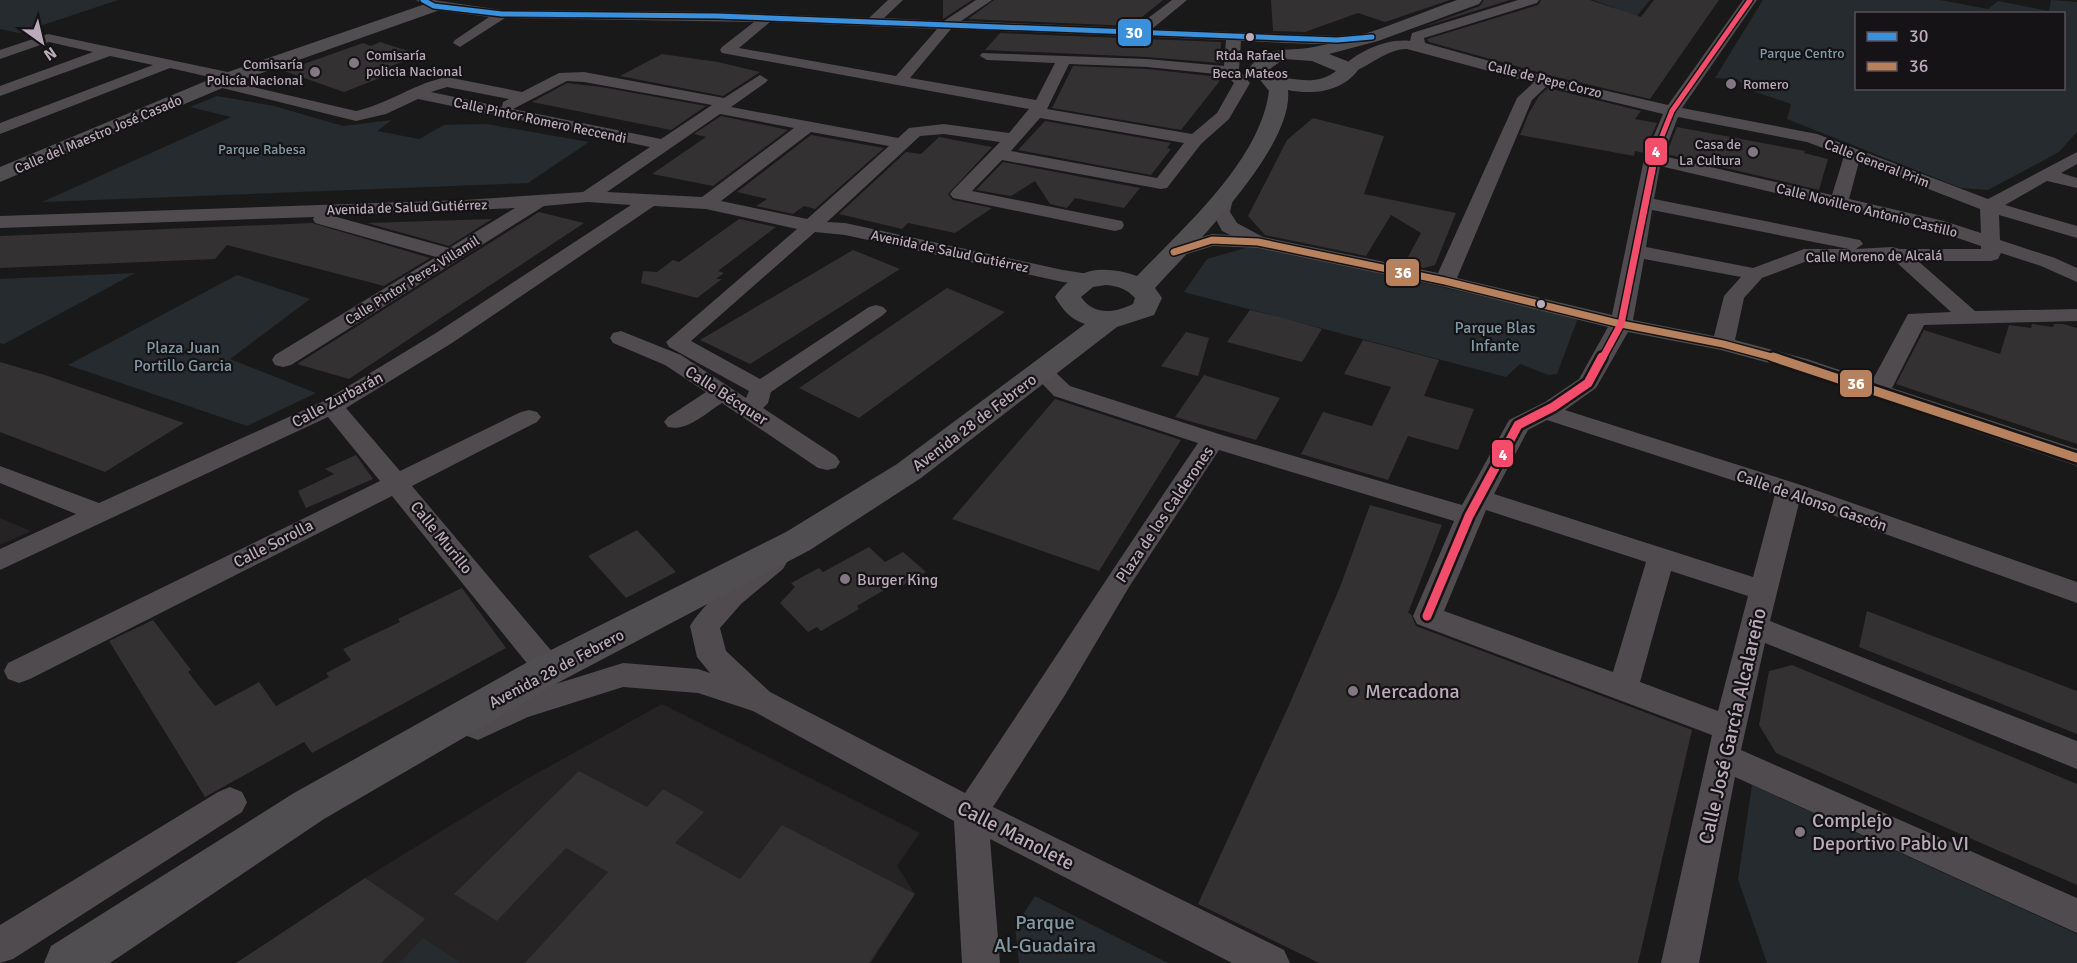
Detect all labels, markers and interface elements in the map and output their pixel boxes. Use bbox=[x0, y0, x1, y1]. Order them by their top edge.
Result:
north arrow bbox=[12, 12, 72, 72]
legend bbox=[1855, 12, 2065, 90]
line badge: 30 bbox=[1117, 18, 1152, 47]
text: 30 bbox=[1125, 23, 1143, 43]
text: 30 bbox=[1909, 25, 1928, 47]
marker: Rtda Rafael Beca Mateos bbox=[1244, 31, 1256, 43]
text: N bbox=[40, 42, 60, 65]
park label: Parque Centro bbox=[1760, 45, 1844, 62]
place label: Comisaría policia Nacional bbox=[366, 47, 462, 80]
place label: Rtda Rafael Beca Mateos bbox=[1212, 47, 1288, 82]
text: 36 bbox=[1909, 55, 1928, 77]
place label: Comisaría Policía Nacional bbox=[206, 56, 303, 89]
marker: Comisaría policia Nacional bbox=[347, 56, 361, 70]
street label: Calle de Pepe Corzo bbox=[1486, 57, 1604, 102]
marker: Comisaría Policía Nacional bbox=[308, 65, 322, 79]
place label: Romero bbox=[1743, 76, 1789, 93]
marker: Romero bbox=[1724, 77, 1738, 91]
street label: Calle del Maestro José Casado bbox=[12, 92, 184, 177]
street label: Calle Pintor Romero Reccendi bbox=[452, 94, 628, 147]
place label: Casa de La Cultura bbox=[1679, 136, 1741, 169]
street label: Calle General Prim bbox=[1822, 136, 1932, 191]
line badge: 4 bbox=[1644, 137, 1668, 166]
park label: Parque Rabesa bbox=[218, 141, 306, 158]
text: 4 bbox=[1652, 142, 1661, 162]
marker: Casa de La Cultura bbox=[1746, 145, 1760, 159]
street label: Calle Novillero Antonio Castillo bbox=[1775, 180, 1959, 241]
street label: Avenida de Salud Gutiérrez bbox=[326, 196, 488, 219]
street label: Avenida de Salud Gutiérrez bbox=[869, 226, 1030, 277]
street label: Calle Pintor Perez Villamil bbox=[342, 232, 482, 329]
street label: Calle Moreno de Alcalá bbox=[1805, 247, 1943, 266]
line badge: 36 bbox=[1385, 258, 1420, 287]
text: 36 bbox=[1394, 263, 1412, 283]
unlabelled marker bbox=[1535, 298, 1547, 310]
park label: Parque Blas Infante bbox=[1455, 318, 1535, 356]
park label: Plaza Juan Portillo Garcia bbox=[134, 338, 232, 376]
street label: Calle Bécquer bbox=[681, 362, 772, 430]
street label: Calle Zurbarán bbox=[288, 367, 387, 432]
line badge: 36 bbox=[1839, 369, 1873, 398]
street label: Avenida 28 de Febrero bbox=[909, 370, 1041, 476]
text: 36 bbox=[1847, 374, 1865, 394]
line badge: 4 bbox=[1491, 439, 1514, 468]
street label: Plaza de los Calderones bbox=[1112, 442, 1218, 587]
text: 4 bbox=[1499, 445, 1508, 465]
street label: Calle de Alonso Gascón bbox=[1734, 466, 1890, 536]
street label: Calle Murillo bbox=[406, 497, 477, 578]
street label: Calle Sorolla bbox=[230, 515, 317, 572]
place label: Burger King bbox=[857, 570, 938, 590]
marker: Burger King bbox=[838, 572, 852, 586]
street label: Calle José García Alcalareño bbox=[1693, 606, 1772, 847]
street label: Avenida 28 de Febrero bbox=[485, 625, 628, 713]
place label: Mercadona bbox=[1365, 679, 1460, 704]
marker: Mercadona bbox=[1346, 684, 1360, 698]
street label: Calle Manolete bbox=[953, 795, 1078, 876]
place label: Complejo Deportivo Pablo VI bbox=[1812, 808, 1969, 856]
marker: Complejo Deportivo Pablo VI bbox=[1793, 825, 1807, 839]
park label: Parque Al-Guadaira bbox=[994, 910, 1096, 958]

